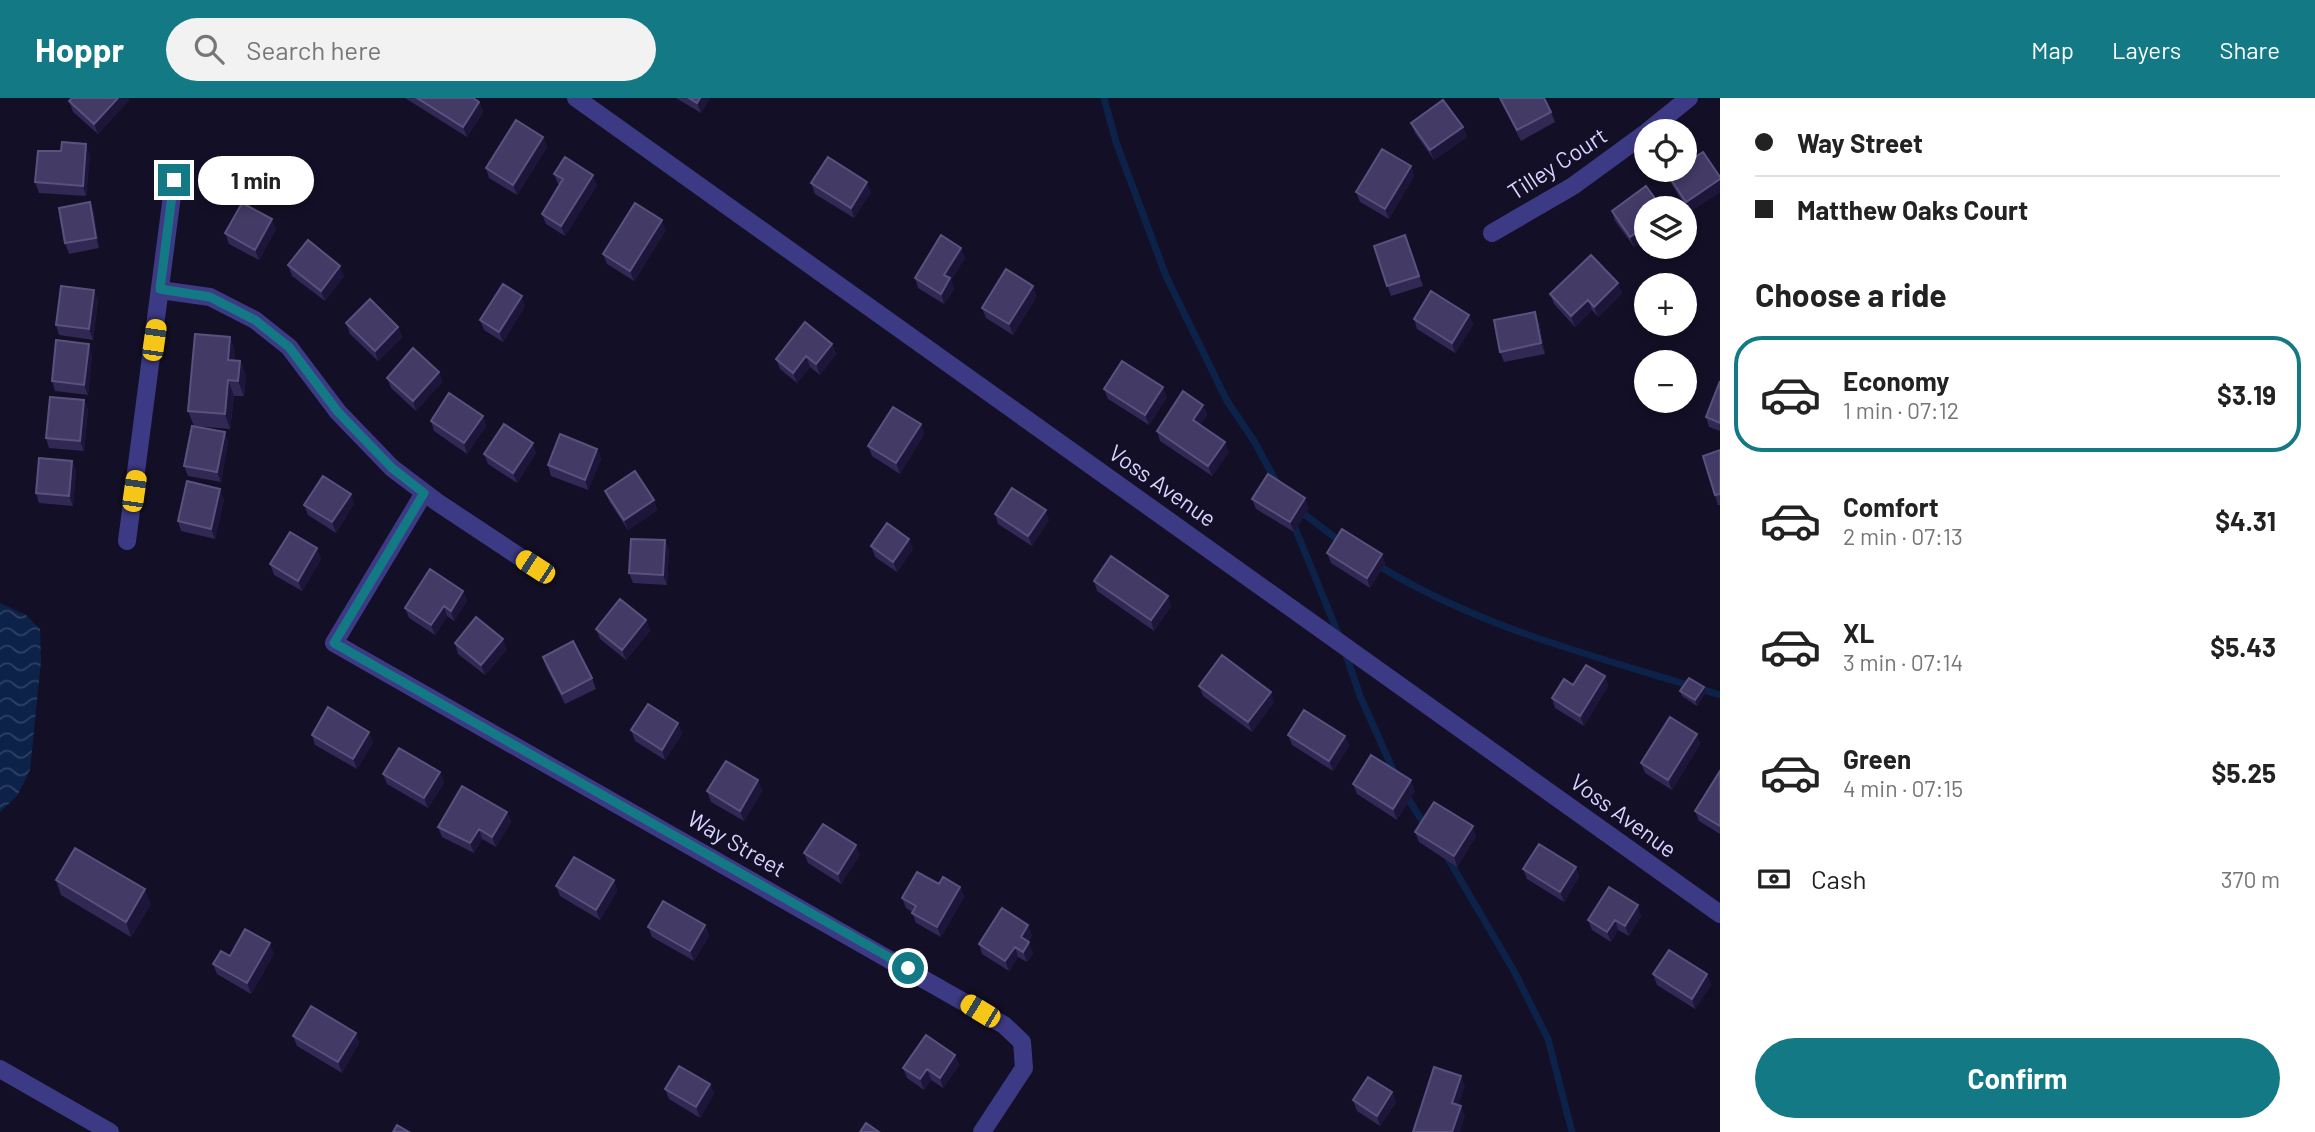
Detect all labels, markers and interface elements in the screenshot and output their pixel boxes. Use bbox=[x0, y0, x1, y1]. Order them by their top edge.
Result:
search box bbox=[166, 18, 656, 81]
text: Hoppr bbox=[35, 29, 124, 69]
icon: search bbox=[190, 30, 228, 68]
text: Search here bbox=[246, 34, 381, 65]
text: Map bbox=[2031, 35, 2074, 64]
text: Layers bbox=[2112, 35, 2181, 64]
text: Share bbox=[2219, 35, 2280, 64]
map controls bbox=[1634, 119, 1697, 413]
button: locate bbox=[1634, 119, 1697, 182]
street label: Tilley Court bbox=[1502, 121, 1612, 205]
text: Way Street bbox=[1797, 127, 1923, 158]
callout: 1 min bbox=[198, 155, 314, 204]
route end bbox=[158, 164, 190, 196]
text: 1 min bbox=[231, 166, 281, 194]
text: Matthew Oaks Court bbox=[1797, 194, 2028, 225]
button: layers bbox=[1634, 196, 1697, 259]
button: + bbox=[1634, 273, 1697, 336]
text: Choose a ride bbox=[1755, 275, 1947, 313]
car bbox=[141, 318, 168, 362]
button: − bbox=[1634, 350, 1697, 413]
icon: car bbox=[1759, 363, 1822, 426]
text: Economy bbox=[1843, 365, 1949, 396]
text: $3.19 bbox=[2217, 379, 2276, 410]
text: 1 min · 07:12 bbox=[1843, 396, 1959, 424]
street label: Voss Avenue bbox=[1104, 438, 1222, 532]
car bbox=[121, 469, 148, 513]
icon: car bbox=[1759, 489, 1822, 552]
text: Comfort bbox=[1843, 491, 1939, 522]
text: $4.31 bbox=[2215, 505, 2276, 536]
text: 2 min · 07:13 bbox=[1843, 522, 1963, 550]
car bbox=[512, 547, 559, 587]
icon: car bbox=[1759, 615, 1822, 678]
text: XL bbox=[1843, 617, 1874, 648]
text: $5.43 bbox=[2210, 631, 2276, 662]
text: 3 min · 07:14 bbox=[1843, 648, 1963, 676]
icon: car bbox=[1759, 741, 1822, 804]
text: Green bbox=[1843, 743, 1911, 774]
text: $5.25 bbox=[2212, 757, 2276, 788]
street label: Voss Avenue bbox=[1565, 767, 1683, 863]
text: 4 min · 07:15 bbox=[1843, 774, 1963, 802]
street label: Way Street bbox=[683, 804, 791, 882]
icon: cash bbox=[1755, 860, 1793, 898]
text: Cash bbox=[1811, 863, 1866, 894]
text: 370 m bbox=[2221, 865, 2280, 893]
route start bbox=[892, 952, 924, 984]
car bbox=[957, 991, 1004, 1031]
button: Confirm bbox=[1755, 1038, 2280, 1118]

